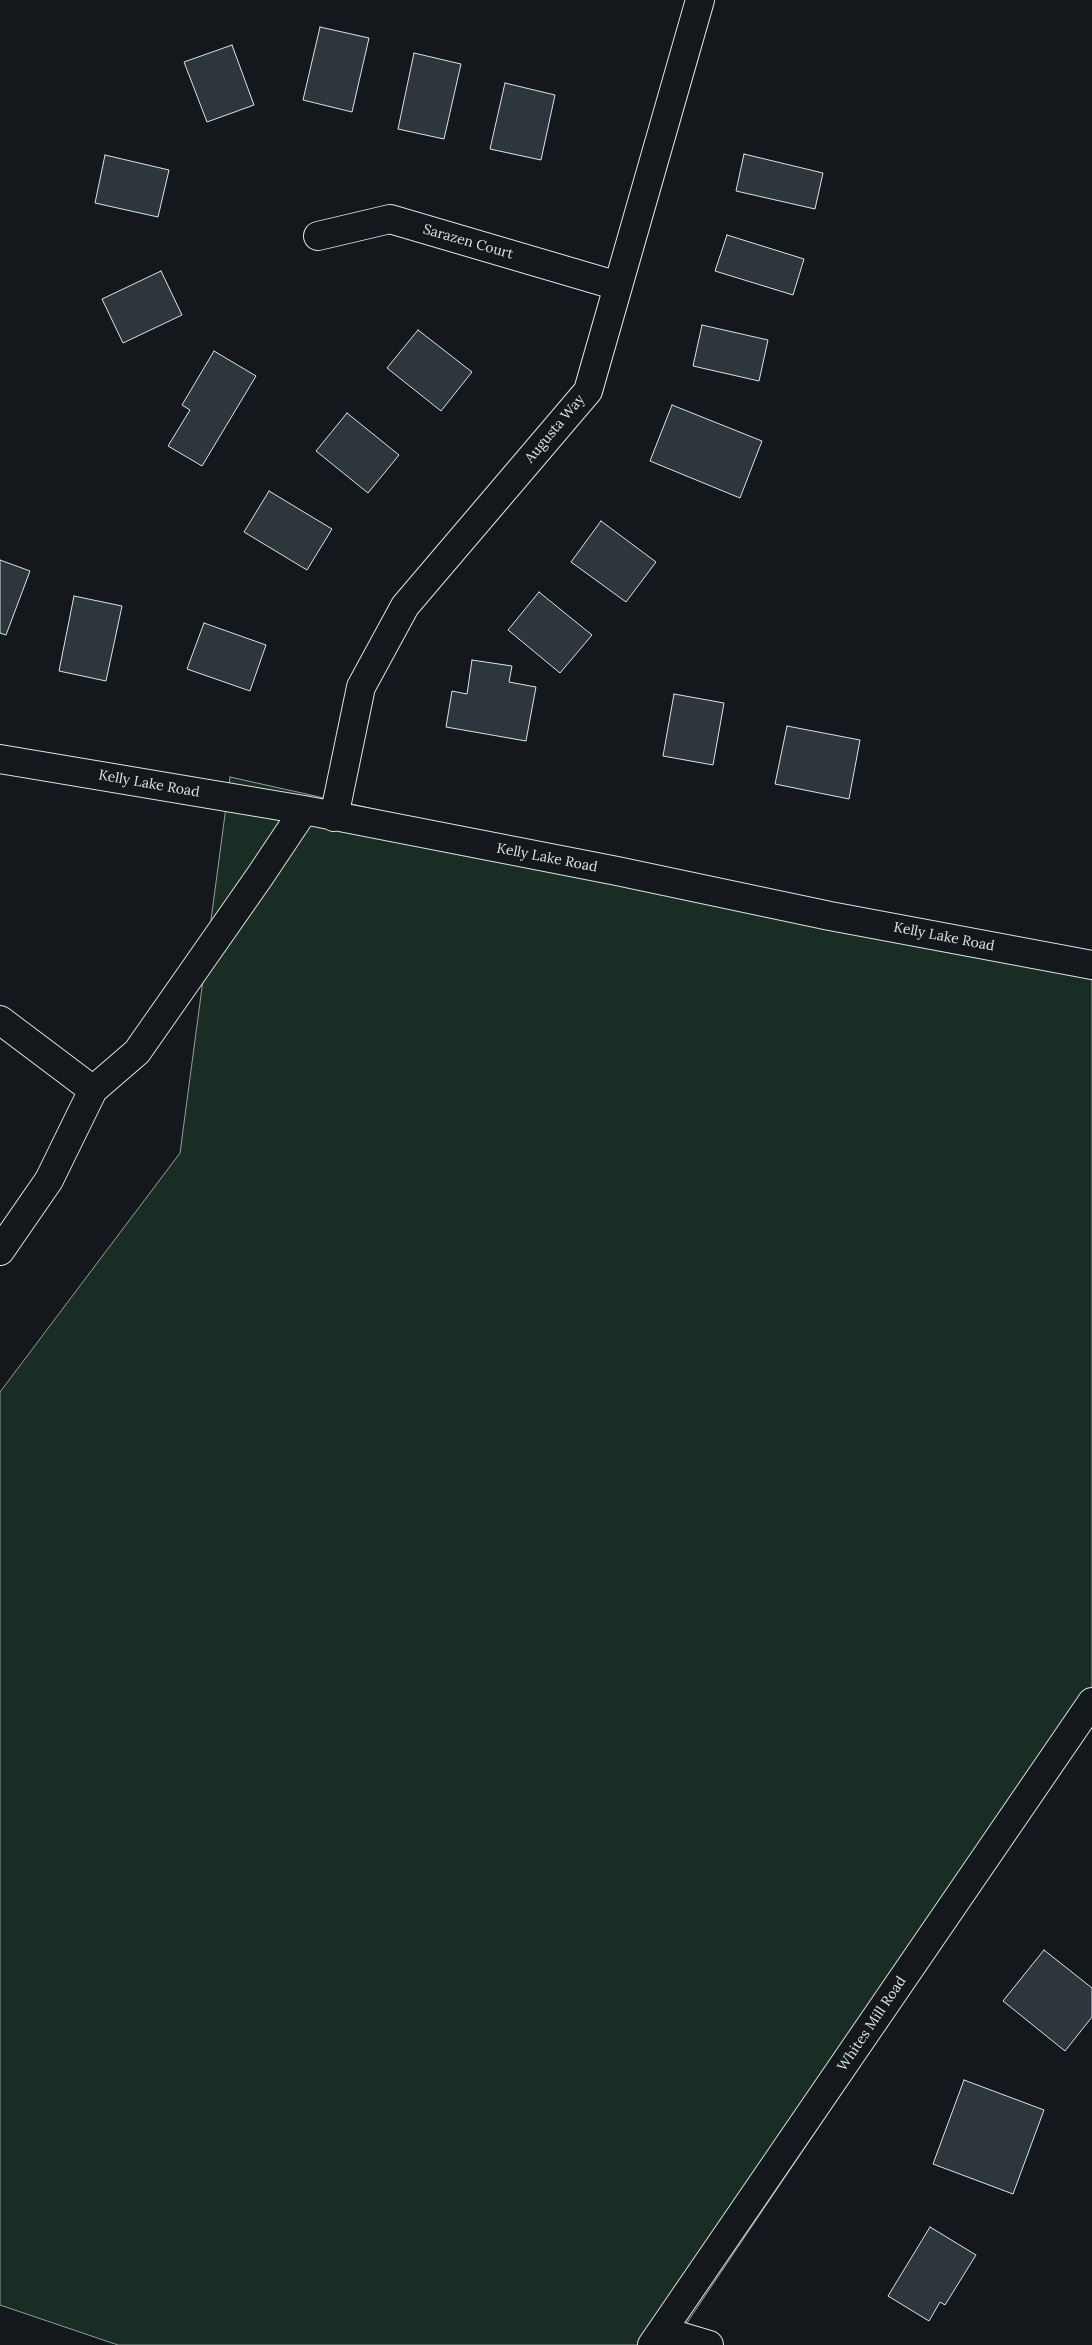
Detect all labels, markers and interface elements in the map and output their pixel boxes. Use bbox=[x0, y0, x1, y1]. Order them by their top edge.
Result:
street label: Sarazen Court bbox=[421, 221, 515, 263]
street label: Augusta Way bbox=[522, 391, 588, 467]
street label: Kelly Lake Road bbox=[97, 767, 201, 801]
street label: Kelly Lake Road bbox=[495, 840, 599, 876]
street label: Kelly Lake Road bbox=[892, 919, 996, 955]
street label: Whites Mill Road bbox=[834, 1973, 910, 2075]

